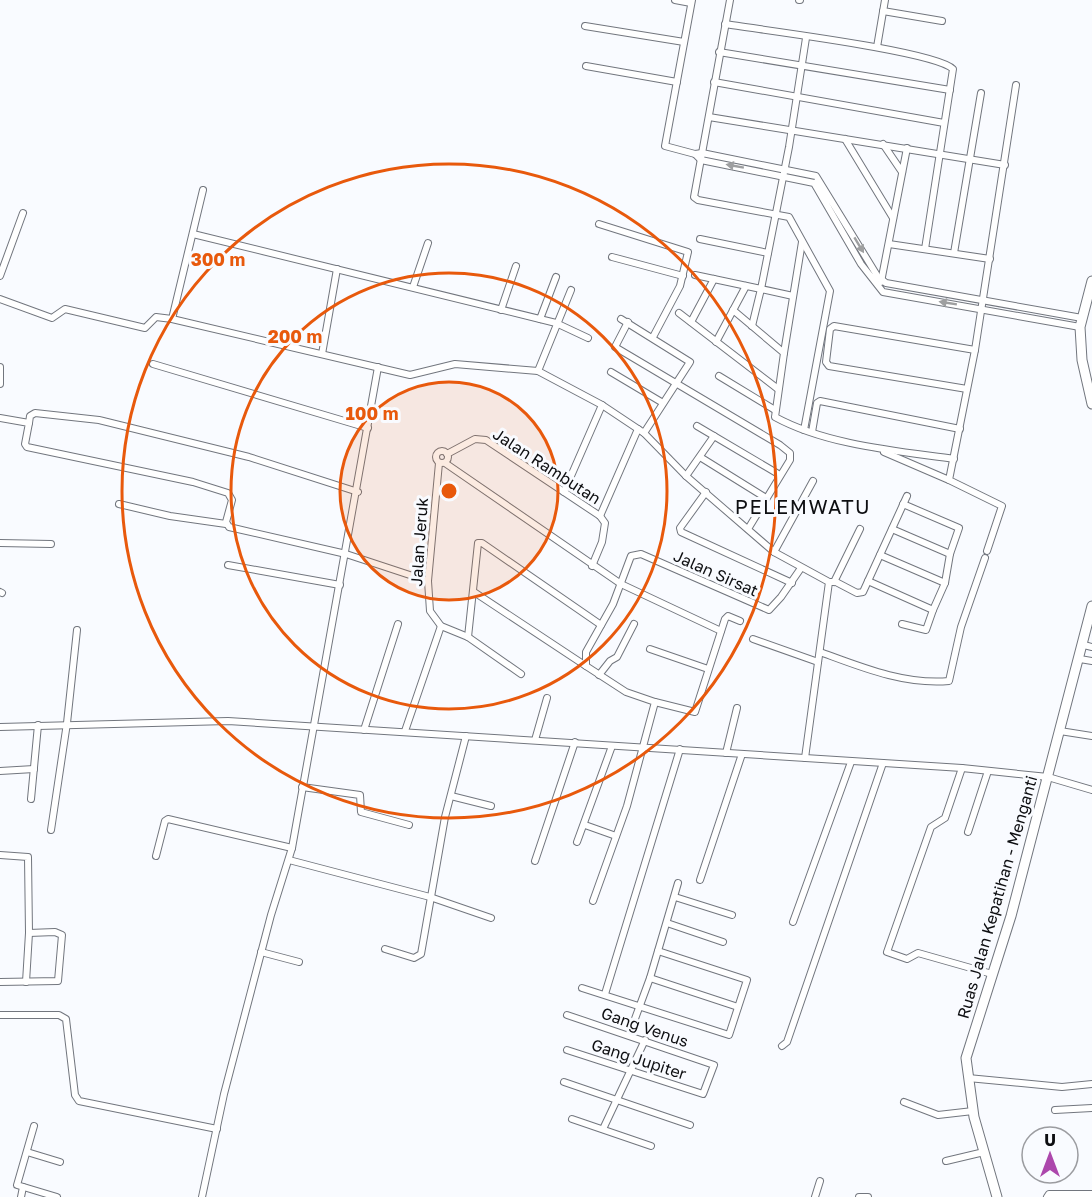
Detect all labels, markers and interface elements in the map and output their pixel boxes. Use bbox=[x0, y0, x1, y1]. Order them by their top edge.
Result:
one-way arrow bbox=[725, 161, 744, 170]
one-way arrow bbox=[854, 237, 864, 254]
text: 300 m bbox=[191, 248, 245, 270]
one-way arrow bbox=[939, 298, 958, 307]
text: 200 m bbox=[268, 325, 322, 347]
text: 100 m bbox=[346, 402, 398, 424]
street label: Jalan Rambutan bbox=[489, 424, 605, 508]
centre of rings bbox=[439, 481, 459, 501]
district label: PELEMWATU bbox=[735, 494, 871, 518]
street label: Jalan Jeruk bbox=[406, 497, 432, 587]
street label: Jalan Sirsat bbox=[671, 545, 761, 601]
street label: Ruas Jalan Kepatihan - Menganti bbox=[953, 773, 1041, 1021]
street label: Gang Venus bbox=[599, 1003, 691, 1051]
street label: Gang Jupiter bbox=[589, 1034, 689, 1084]
north arrow bbox=[1020, 1125, 1080, 1185]
text: U bbox=[1044, 1130, 1056, 1150]

